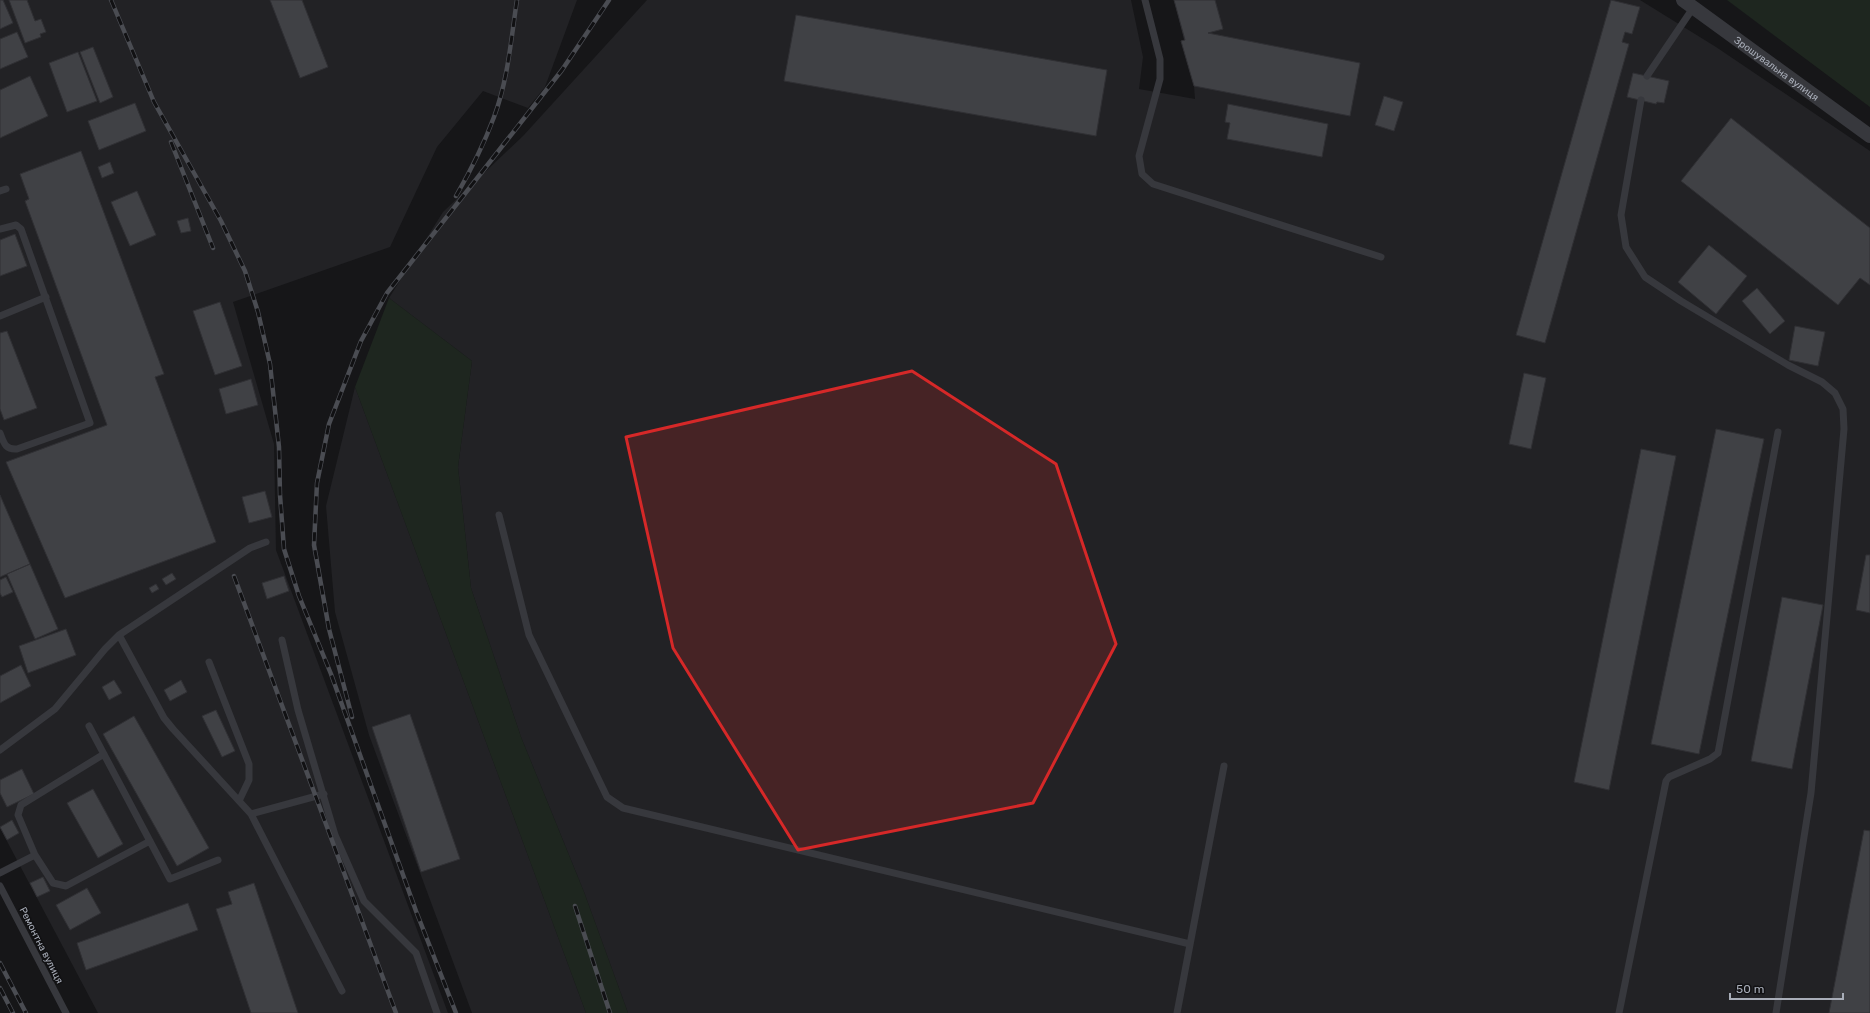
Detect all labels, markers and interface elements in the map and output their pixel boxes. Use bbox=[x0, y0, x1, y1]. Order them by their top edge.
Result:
street label: Зрошувальна вулиця bbox=[1732, 34, 1821, 104]
street label: Ремонтна вулиця bbox=[17, 905, 66, 986]
scale bar bbox=[1730, 975, 1843, 1001]
text: 50 m bbox=[1736, 982, 1764, 996]

